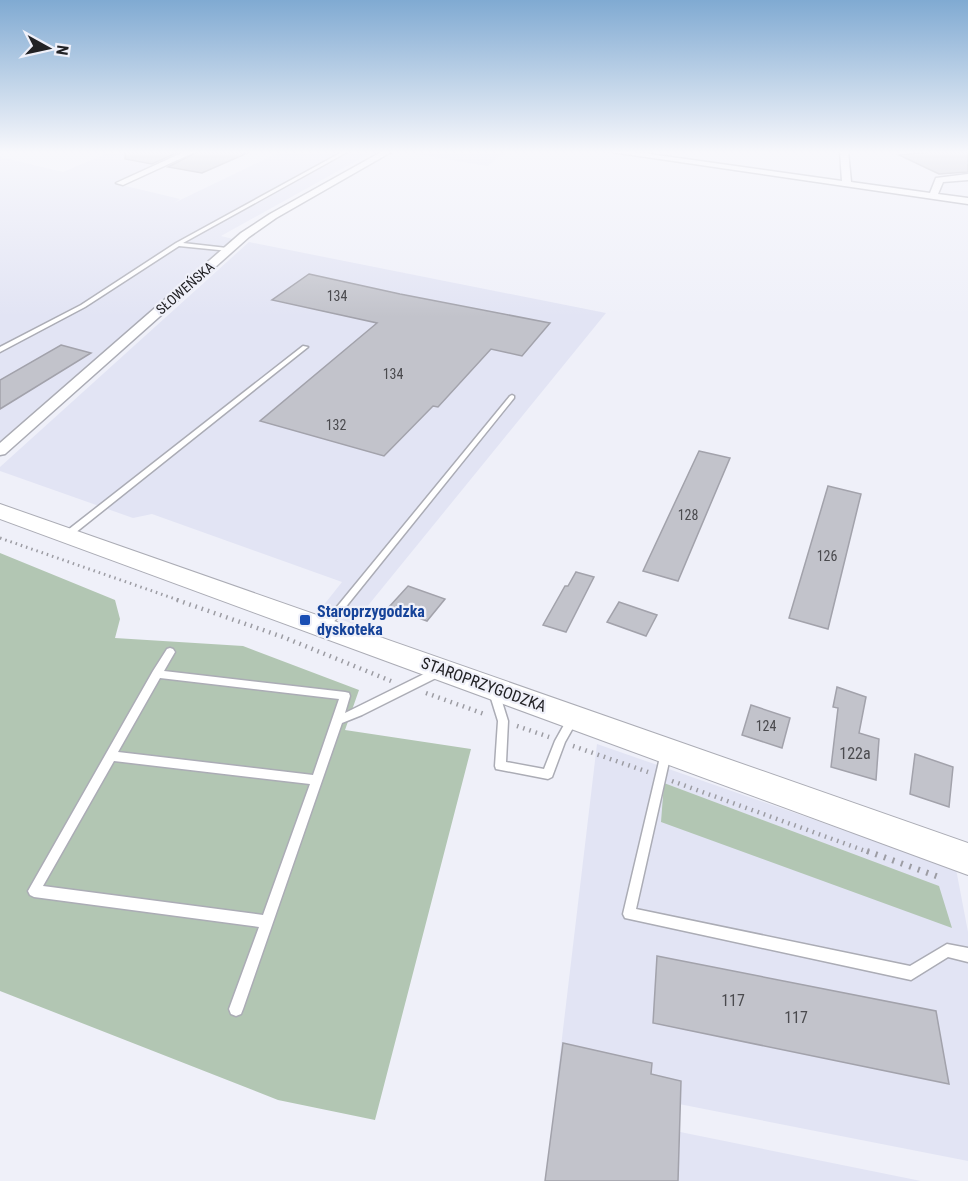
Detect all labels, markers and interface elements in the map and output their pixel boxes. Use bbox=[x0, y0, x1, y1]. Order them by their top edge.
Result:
north arrow bbox=[18, 18, 78, 78]
text: N bbox=[52, 44, 72, 56]
street label: SŁOWEŃSKA bbox=[152, 258, 217, 318]
house number: 134 bbox=[327, 288, 347, 304]
house number: 134 bbox=[383, 366, 403, 382]
house number: 132 bbox=[326, 417, 346, 433]
house number: 128 bbox=[678, 507, 698, 523]
house number: 126 bbox=[817, 548, 837, 564]
place label: Staroprzygodzka dyskoteka bbox=[317, 602, 425, 639]
marker: Staroprzygodzka dyskoteka bbox=[298, 613, 312, 627]
street label: STAROPRZYGODZKA bbox=[419, 653, 549, 716]
house number: 124 bbox=[756, 718, 776, 734]
house number: 122a bbox=[839, 744, 871, 763]
house number: 117 bbox=[721, 991, 745, 1010]
house number: 117 bbox=[784, 1008, 808, 1027]

